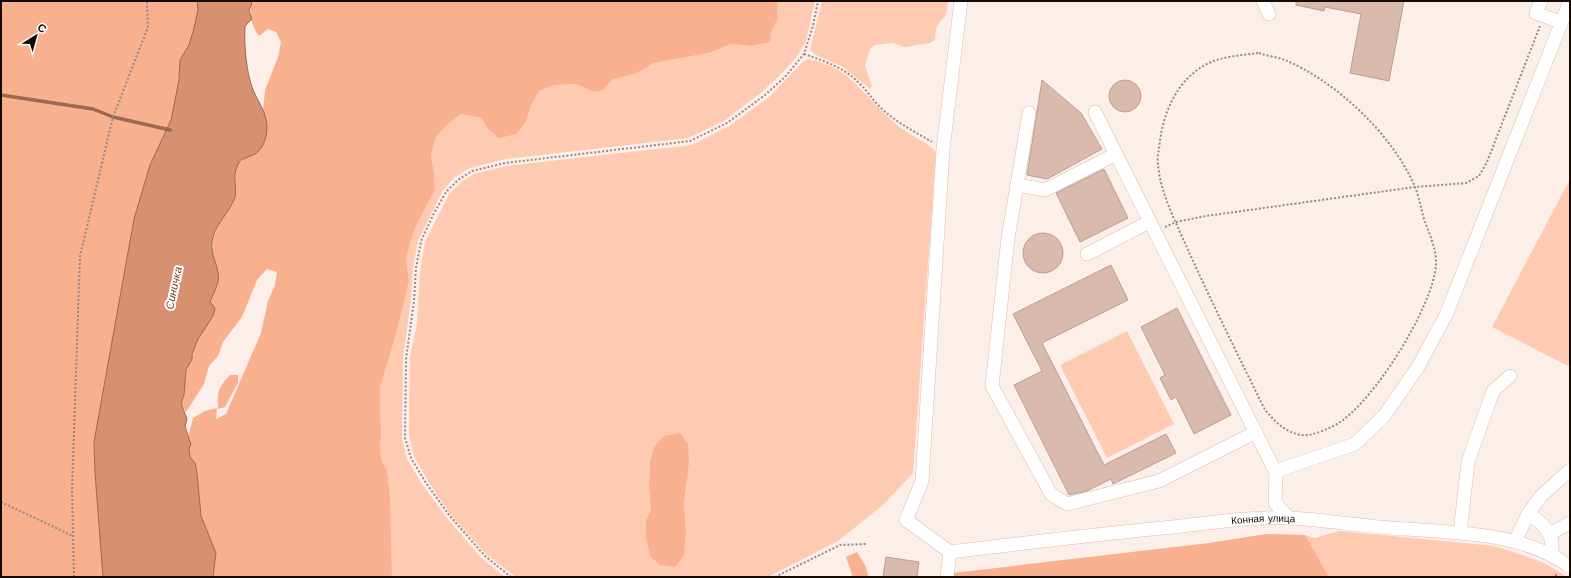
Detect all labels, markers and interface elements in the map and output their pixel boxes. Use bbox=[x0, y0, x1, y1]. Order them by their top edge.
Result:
north arrow bbox=[16, 16, 56, 56]
text: С bbox=[35, 21, 49, 36]
water label: Синичка bbox=[163, 265, 185, 311]
street label: Конная улица bbox=[1230, 512, 1296, 526]

